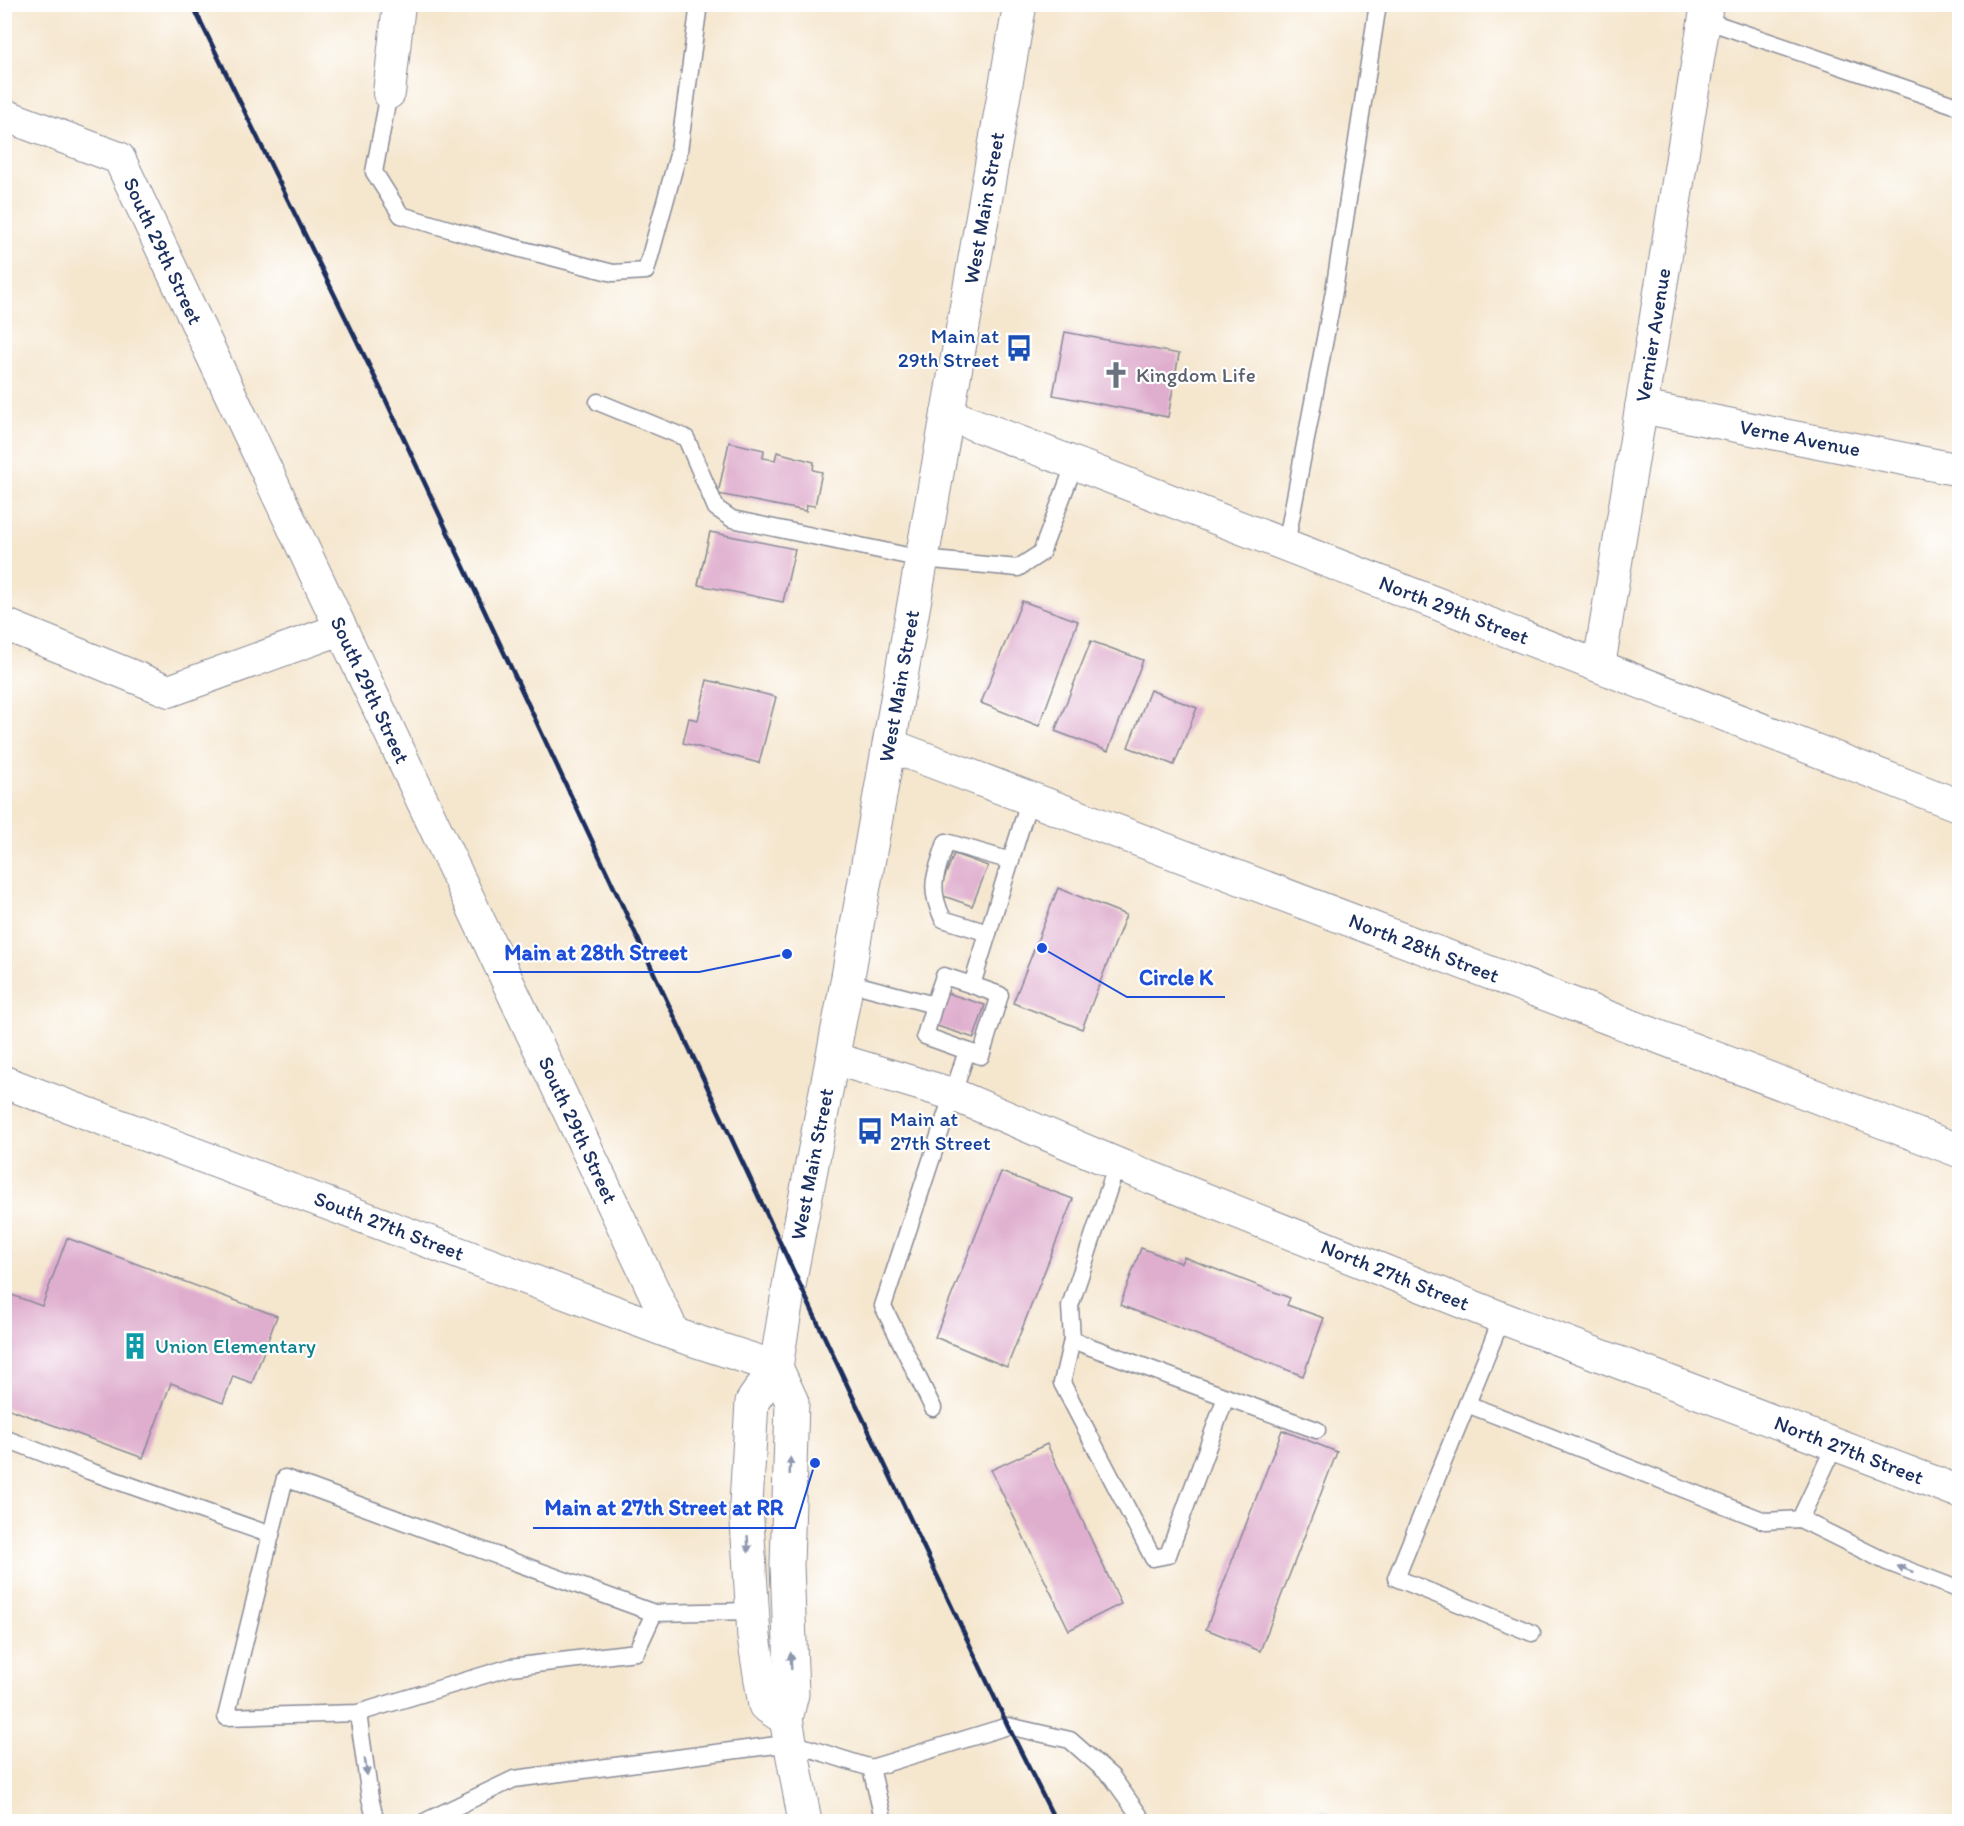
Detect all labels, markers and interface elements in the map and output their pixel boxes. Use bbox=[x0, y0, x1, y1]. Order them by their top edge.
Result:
street label: West Main Street bbox=[958, 130, 1009, 286]
street label: South 29th Street bbox=[118, 173, 208, 328]
street label: Vernier Avenue bbox=[1630, 266, 1675, 404]
place label: Main at 29th Street bbox=[898, 323, 999, 372]
bus stop icon: Main at 29th Street bbox=[1004, 333, 1034, 363]
church icon: Kingdom Life bbox=[1101, 360, 1131, 390]
place label: Kingdom Life bbox=[1136, 362, 1256, 387]
street label: Verne Avenue bbox=[1738, 414, 1863, 461]
street label: North 29th Street bbox=[1376, 570, 1533, 650]
street label: West Main Street bbox=[873, 608, 924, 764]
street label: South 29th Street bbox=[325, 612, 415, 767]
street label: North 28th Street bbox=[1346, 907, 1503, 988]
callout: Main at 28th Street bbox=[493, 932, 699, 972]
text: Main at 28th Street bbox=[504, 939, 689, 966]
callout: Circle K bbox=[1127, 957, 1225, 997]
text: Circle K bbox=[1139, 964, 1214, 991]
street label: South 29th Street bbox=[533, 1052, 623, 1207]
street label: West Main Street bbox=[785, 1086, 838, 1242]
place label: Main at 27th Street bbox=[890, 1106, 991, 1155]
bus stop icon: Main at 27th Street bbox=[855, 1116, 885, 1146]
street label: South 27th Street bbox=[311, 1185, 468, 1266]
street label: North 27th Street bbox=[1317, 1233, 1473, 1316]
building icon: Union Elementary bbox=[120, 1331, 150, 1361]
place label: Union Elementary bbox=[155, 1333, 316, 1358]
street label: North 27th Street bbox=[1771, 1410, 1927, 1490]
one-way arrow bbox=[785, 1457, 794, 1476]
callout: Main at 27th Street at RR bbox=[533, 1488, 795, 1528]
text: Main at 27th Street at RR bbox=[545, 1494, 784, 1521]
one-way arrow bbox=[744, 1534, 753, 1553]
one-way arrow bbox=[1896, 1564, 1914, 1573]
one-way arrow bbox=[786, 1652, 795, 1671]
one-way arrow bbox=[361, 1758, 370, 1777]

